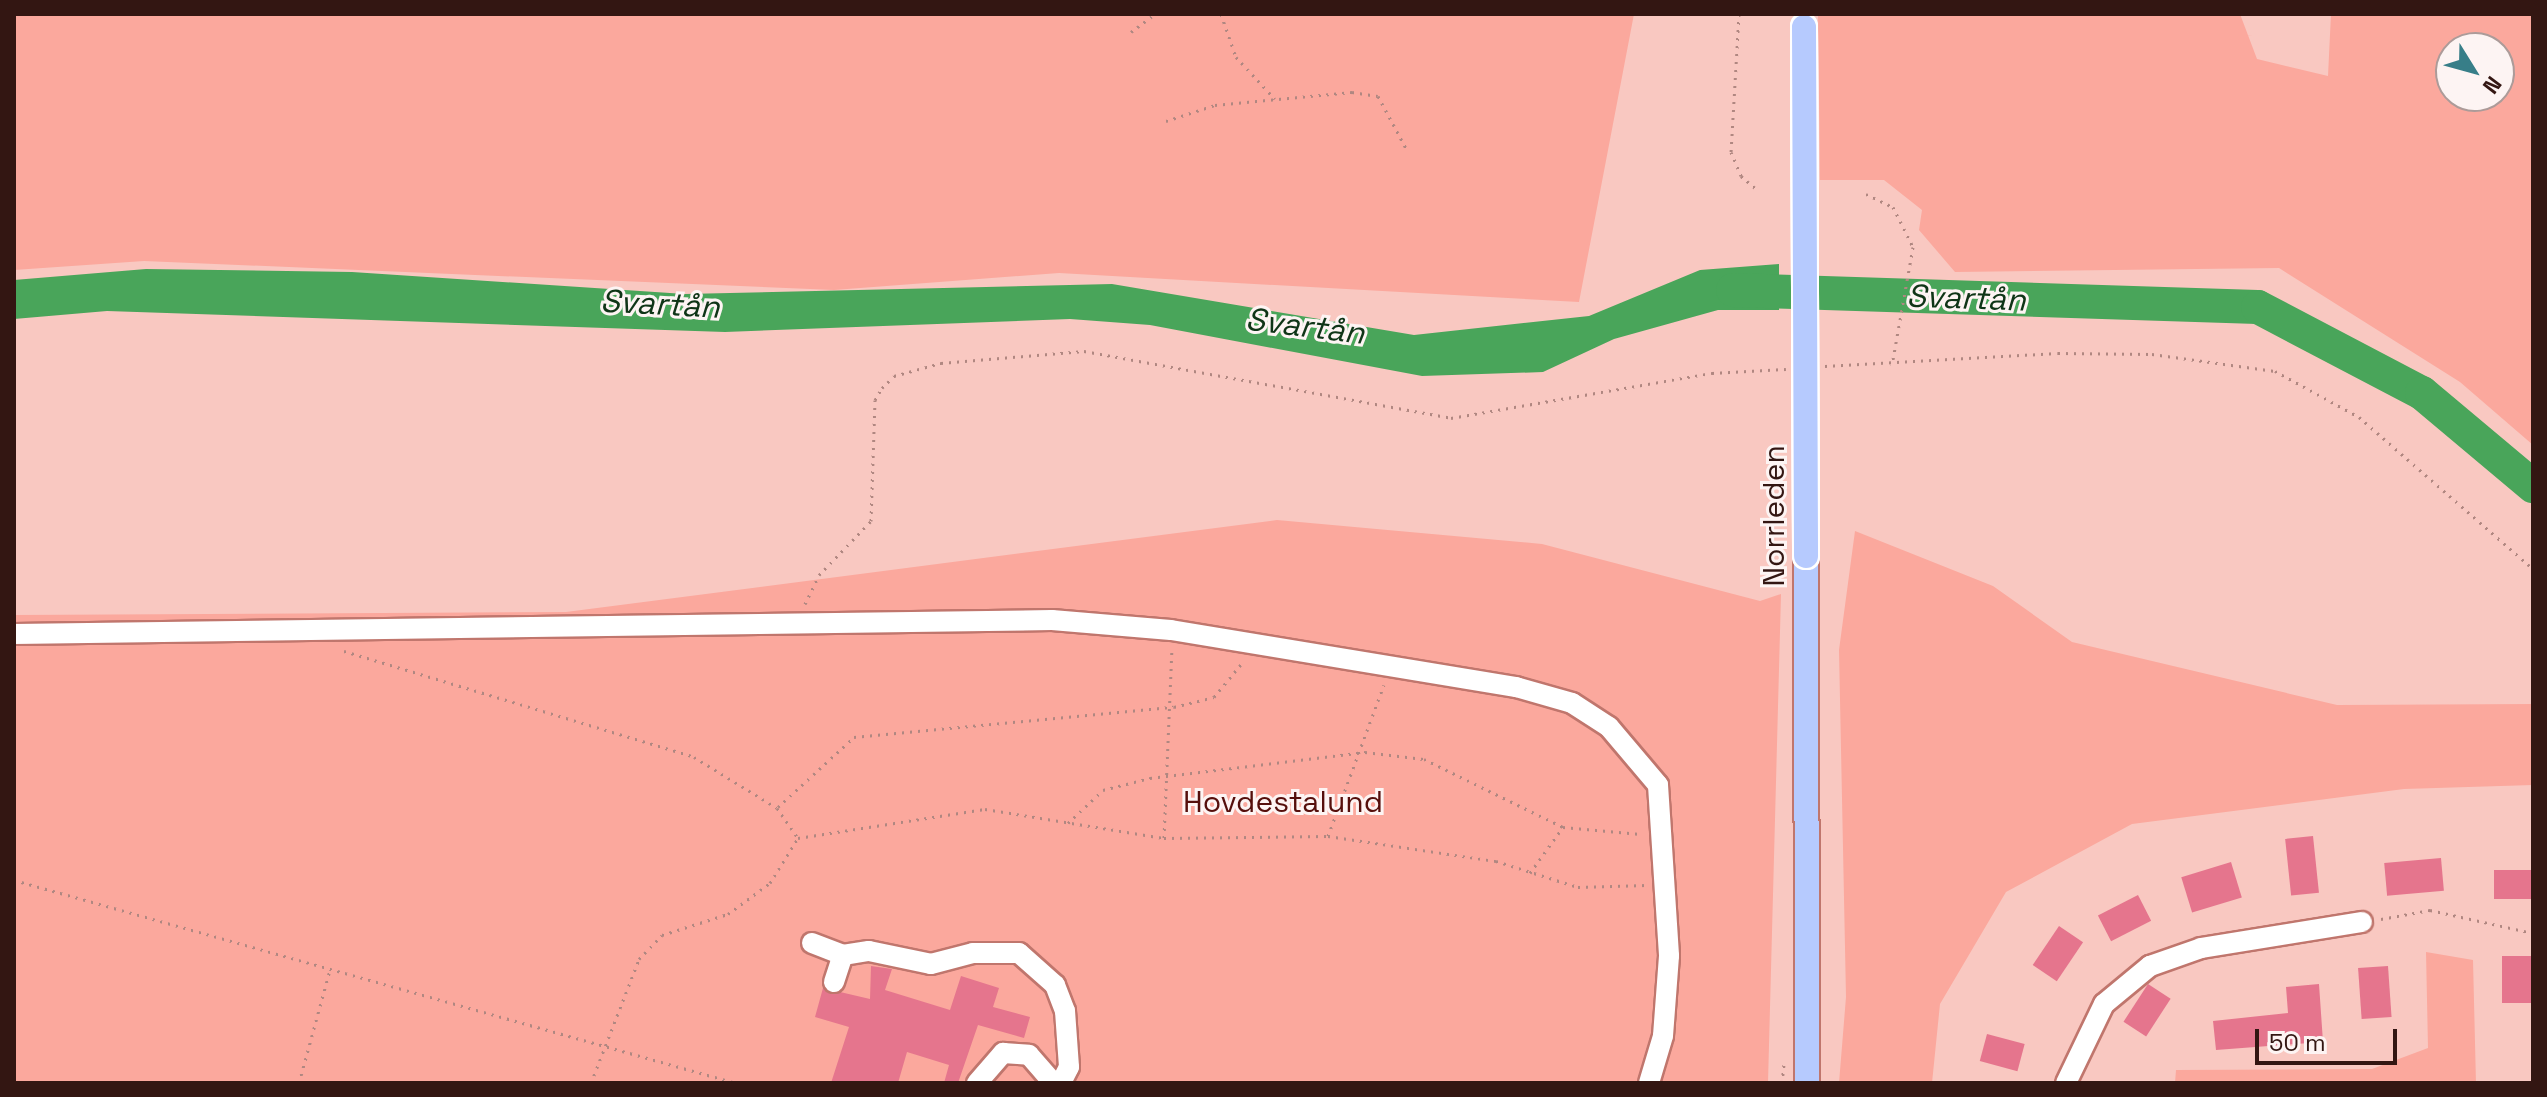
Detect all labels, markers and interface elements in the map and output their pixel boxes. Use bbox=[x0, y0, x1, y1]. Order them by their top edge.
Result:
north arrow bbox=[2435, 32, 2515, 112]
text: N bbox=[2477, 71, 2508, 100]
water label: Svartån bbox=[1906, 277, 2026, 319]
water label: Svartån bbox=[599, 282, 721, 326]
water label: Svartån bbox=[1243, 300, 1367, 352]
street label: Norrleden bbox=[1756, 445, 1792, 587]
park label: Hovdestalund bbox=[1183, 784, 1383, 820]
scale bar bbox=[2259, 1013, 2401, 1063]
text: 50 m bbox=[2269, 1027, 2326, 1058]

